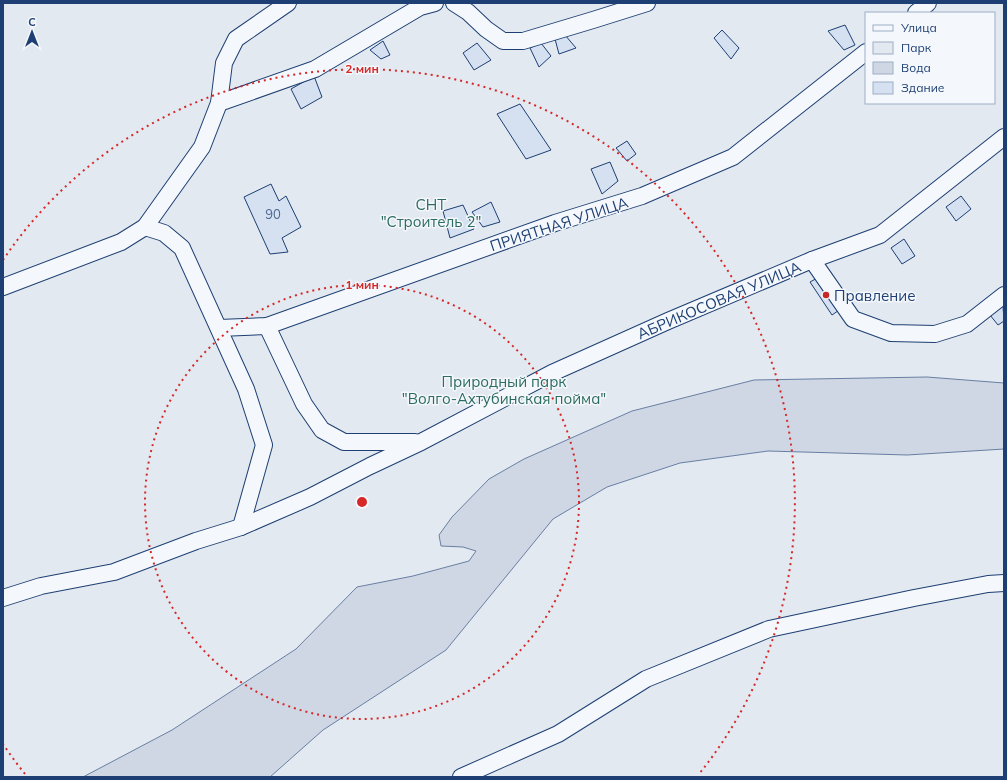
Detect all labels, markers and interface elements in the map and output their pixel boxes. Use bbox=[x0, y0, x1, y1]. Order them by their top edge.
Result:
north arrow bbox=[12, 12, 52, 52]
legend bbox=[865, 12, 995, 104]
text: С bbox=[28, 15, 36, 29]
text: Улица bbox=[900, 20, 937, 35]
text: Парк bbox=[901, 40, 932, 55]
text: Вода bbox=[901, 60, 931, 75]
text: 2 мин bbox=[345, 61, 379, 76]
text: Здание bbox=[901, 80, 945, 95]
street label: ПРИЯТНАЯ УЛИЦА bbox=[487, 193, 631, 255]
park label: СНТ "Строитель 2" bbox=[381, 195, 481, 231]
house number: 90 bbox=[265, 206, 281, 222]
street label: АБРИКОСОВАЯ УЛИЦА bbox=[634, 257, 804, 343]
text: 1 мин bbox=[345, 277, 379, 292]
place label: Правление bbox=[834, 286, 915, 305]
marker: Правление bbox=[821, 290, 831, 300]
park label: Природный парк "Волго-Ахтубинская пойма" bbox=[402, 372, 606, 408]
centre of rings bbox=[355, 495, 369, 509]

